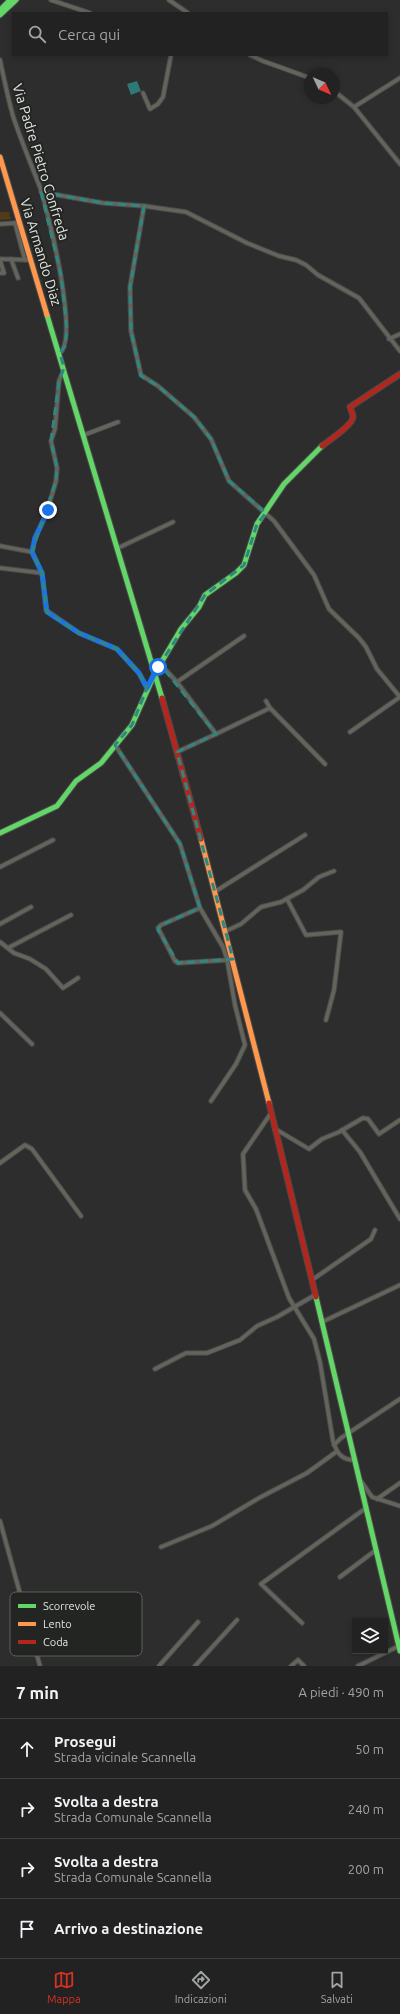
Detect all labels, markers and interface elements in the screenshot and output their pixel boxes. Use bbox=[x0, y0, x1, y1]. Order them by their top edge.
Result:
search box bbox=[12, 12, 388, 56]
icon: search bbox=[26, 23, 48, 45]
text: Cerca qui bbox=[58, 26, 120, 43]
north arrow bbox=[304, 68, 340, 104]
street label: Via Padre Pietro Confreda bbox=[9, 82, 73, 242]
street label: Via Armando Diaz bbox=[17, 196, 65, 308]
route end bbox=[39, 501, 57, 519]
route start bbox=[149, 658, 167, 676]
legend bbox=[10, 1592, 142, 1656]
text: Scorrevole bbox=[43, 1600, 95, 1612]
text: Lento bbox=[43, 1618, 72, 1630]
map controls bbox=[352, 1618, 388, 1654]
button: layers bbox=[352, 1618, 388, 1654]
text: Coda bbox=[43, 1636, 68, 1648]
text: 7 min bbox=[16, 1683, 59, 1702]
text: A piedi · 490 m bbox=[299, 1685, 384, 1699]
text: Prosegui bbox=[54, 1733, 116, 1750]
icon: ahead bbox=[16, 1738, 38, 1760]
text: 50 m bbox=[355, 1742, 384, 1756]
text: Strada vicinale Scannella bbox=[54, 1750, 196, 1764]
text: Svolta a destra bbox=[54, 1793, 159, 1810]
icon: right bbox=[16, 1798, 38, 1820]
text: 240 m bbox=[348, 1802, 384, 1816]
text: Strada Comunale Scannella bbox=[54, 1810, 212, 1824]
text: Svolta a destra bbox=[54, 1853, 159, 1870]
icon: right bbox=[16, 1858, 38, 1880]
text: 200 m bbox=[348, 1862, 384, 1876]
text: Strada Comunale Scannella bbox=[54, 1870, 212, 1884]
icon: arrive bbox=[16, 1918, 38, 1940]
text: Arrivo a destinazione bbox=[54, 1920, 203, 1937]
tab: Mappa bbox=[47, 1969, 81, 2005]
tab: Indicazioni bbox=[175, 1969, 227, 2005]
tab: Salvati bbox=[321, 1969, 353, 2005]

